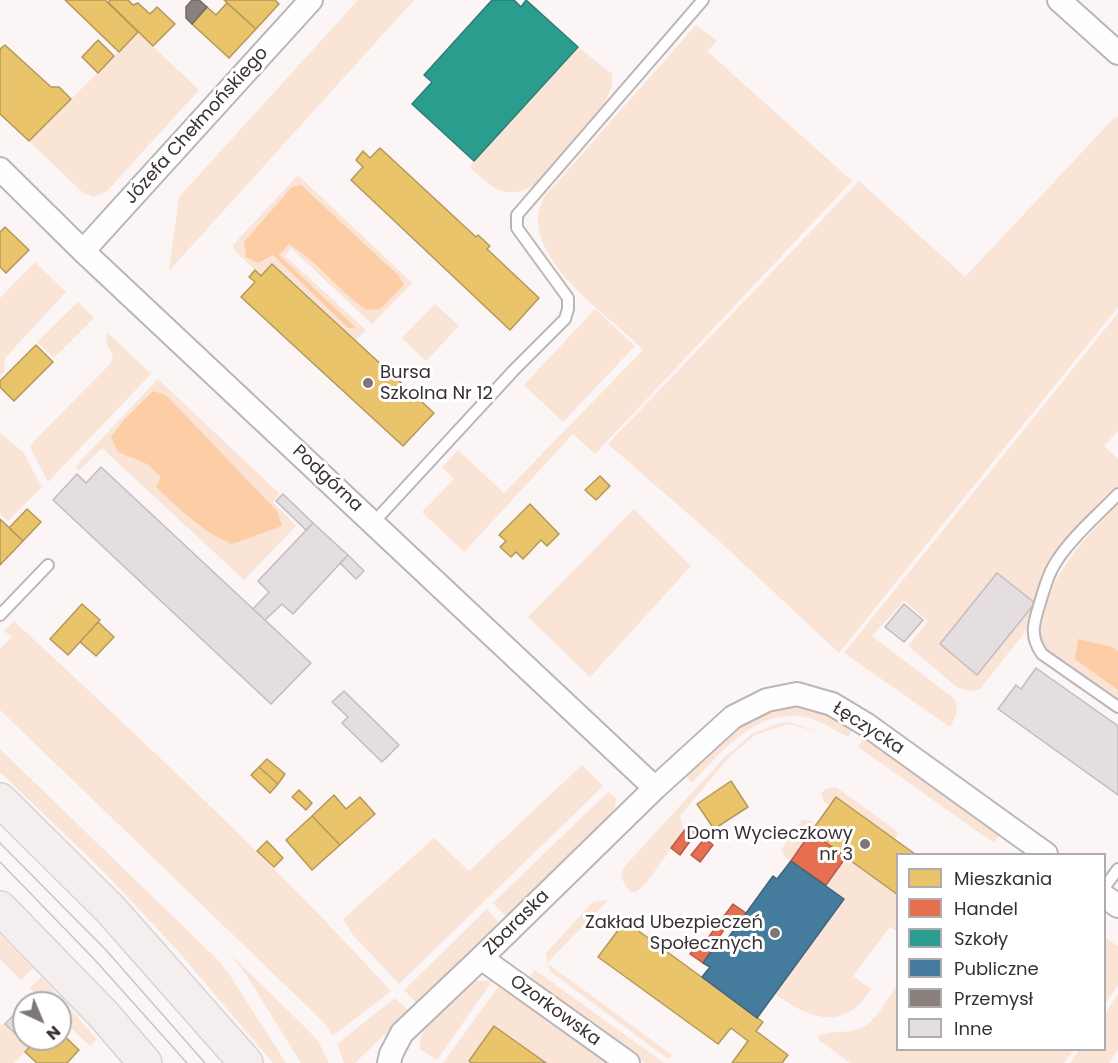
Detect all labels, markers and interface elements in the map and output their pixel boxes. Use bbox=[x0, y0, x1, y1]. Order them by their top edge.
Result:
street label: Józefa Chełmońskiego bbox=[121, 43, 273, 209]
place label: Bursa Szkolna Nr 12 bbox=[380, 362, 493, 404]
marker: Bursa Szkolna Nr 12 bbox=[361, 376, 375, 390]
street label: Podgórna bbox=[287, 441, 367, 517]
street label: Łęczycka bbox=[828, 698, 908, 760]
place label: Dom Wycieczkowy nr 3 bbox=[686, 823, 853, 866]
marker: Dom Wycieczkowy nr 3 bbox=[858, 837, 872, 851]
legend bbox=[896, 853, 1106, 1051]
text: Mieszkania bbox=[954, 866, 1052, 891]
street label: Zbaraska bbox=[480, 886, 554, 960]
text: Handel bbox=[954, 896, 1018, 921]
place label: Zakład Ubezpieczeń Społecznych bbox=[585, 912, 763, 954]
marker: Zakład Ubezpieczeń Społecznych bbox=[768, 926, 782, 940]
text: Szkoły bbox=[954, 926, 1008, 951]
text: Publiczne bbox=[954, 956, 1039, 981]
street label: Ozorkowska bbox=[505, 971, 605, 1051]
text: Przemysł bbox=[954, 986, 1033, 1011]
north arrow bbox=[12, 991, 72, 1051]
text: Inne bbox=[954, 1016, 993, 1041]
text: N bbox=[41, 1020, 66, 1045]

